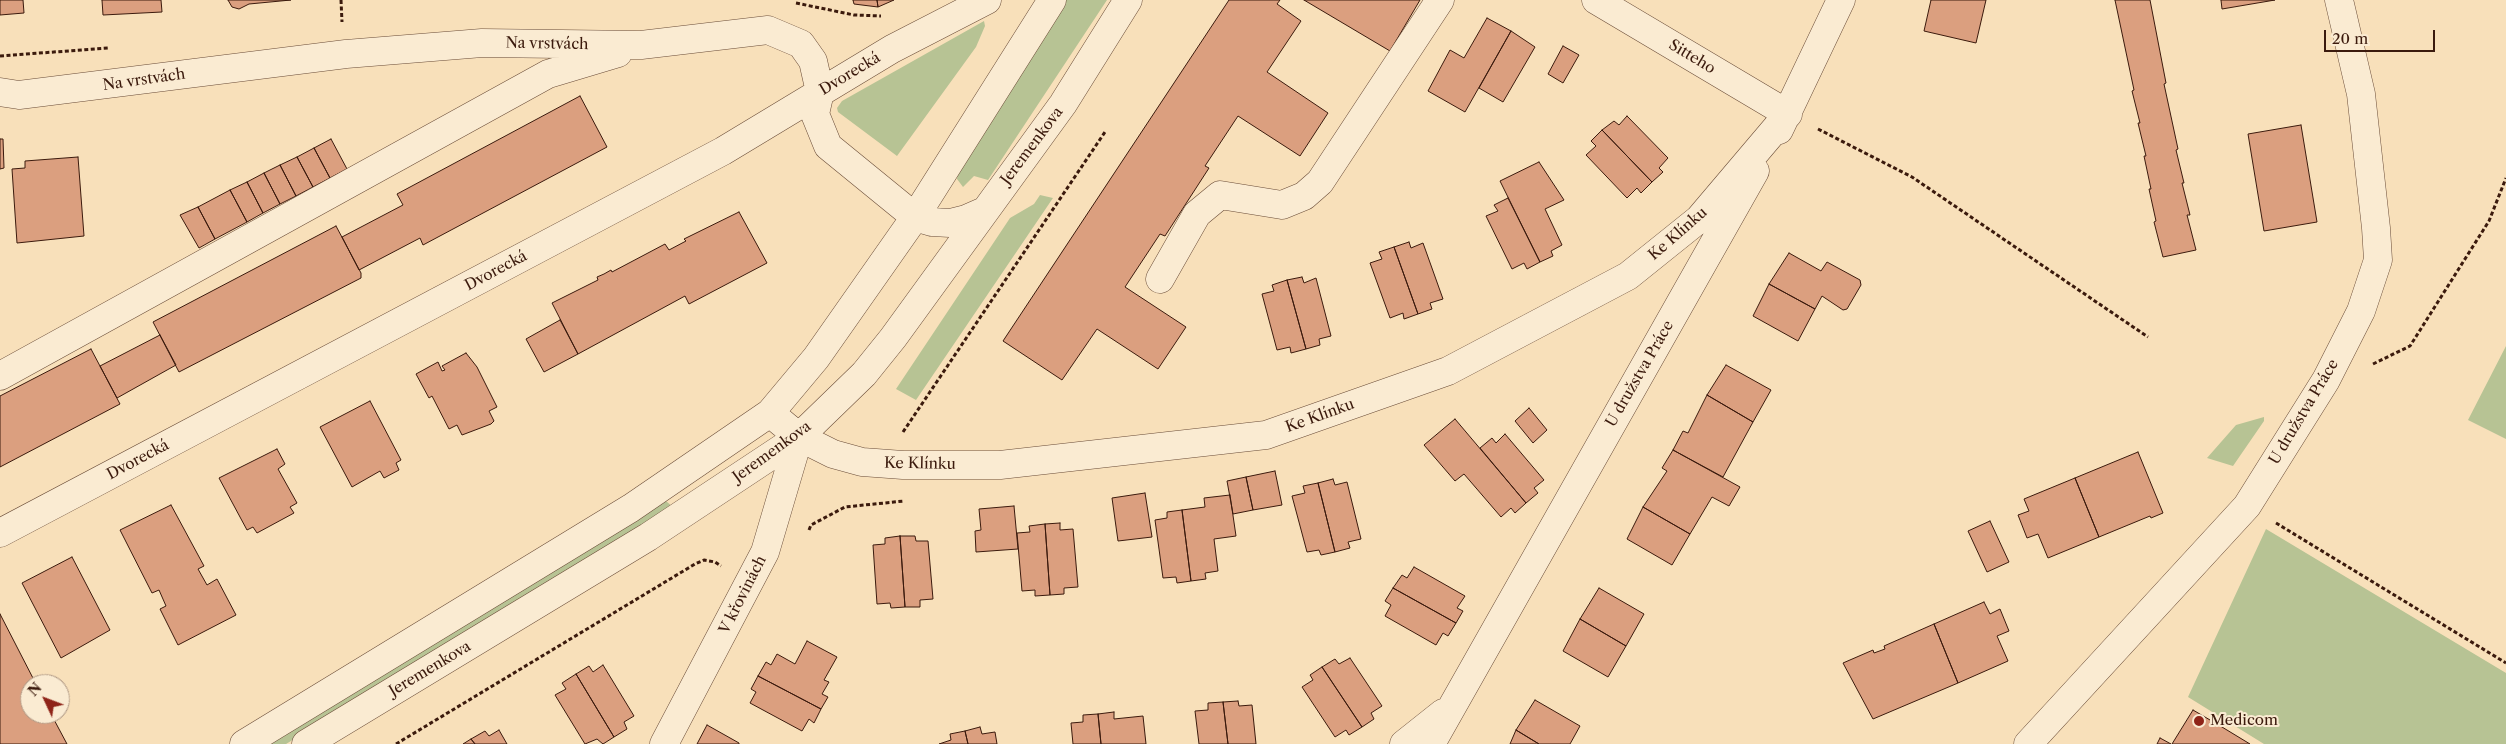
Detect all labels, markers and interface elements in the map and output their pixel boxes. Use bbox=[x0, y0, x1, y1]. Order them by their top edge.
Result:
scale bar bbox=[2326, 20, 2437, 52]
text: 20 m bbox=[2332, 29, 2368, 48]
street label: Na vrstvách bbox=[505, 34, 589, 54]
street label: Sitteho bbox=[1665, 36, 1719, 78]
street label: Dvorecká bbox=[816, 49, 884, 99]
street label: Na vrstvách bbox=[102, 65, 186, 95]
street label: Jeremenkova bbox=[997, 104, 1067, 188]
street label: Ke Klínku bbox=[1645, 204, 1711, 264]
street label: Dvorecká bbox=[462, 247, 530, 295]
street label: U družstva Práce bbox=[1602, 318, 1678, 430]
street label: U družstva Práce bbox=[2265, 356, 2343, 468]
street label: Ke Klínku bbox=[1283, 395, 1357, 437]
street label: Jeremenkova bbox=[729, 418, 815, 486]
street label: Dvorecká bbox=[104, 436, 172, 484]
street label: Ke Klínku bbox=[884, 454, 956, 474]
street label: V křovinách bbox=[716, 553, 770, 637]
street label: Jeremenkova bbox=[386, 638, 474, 700]
north arrow bbox=[20, 674, 70, 724]
text: N bbox=[24, 679, 45, 700]
place label: Medicom bbox=[2210, 712, 2278, 730]
marker: Medicom bbox=[2192, 714, 2206, 728]

